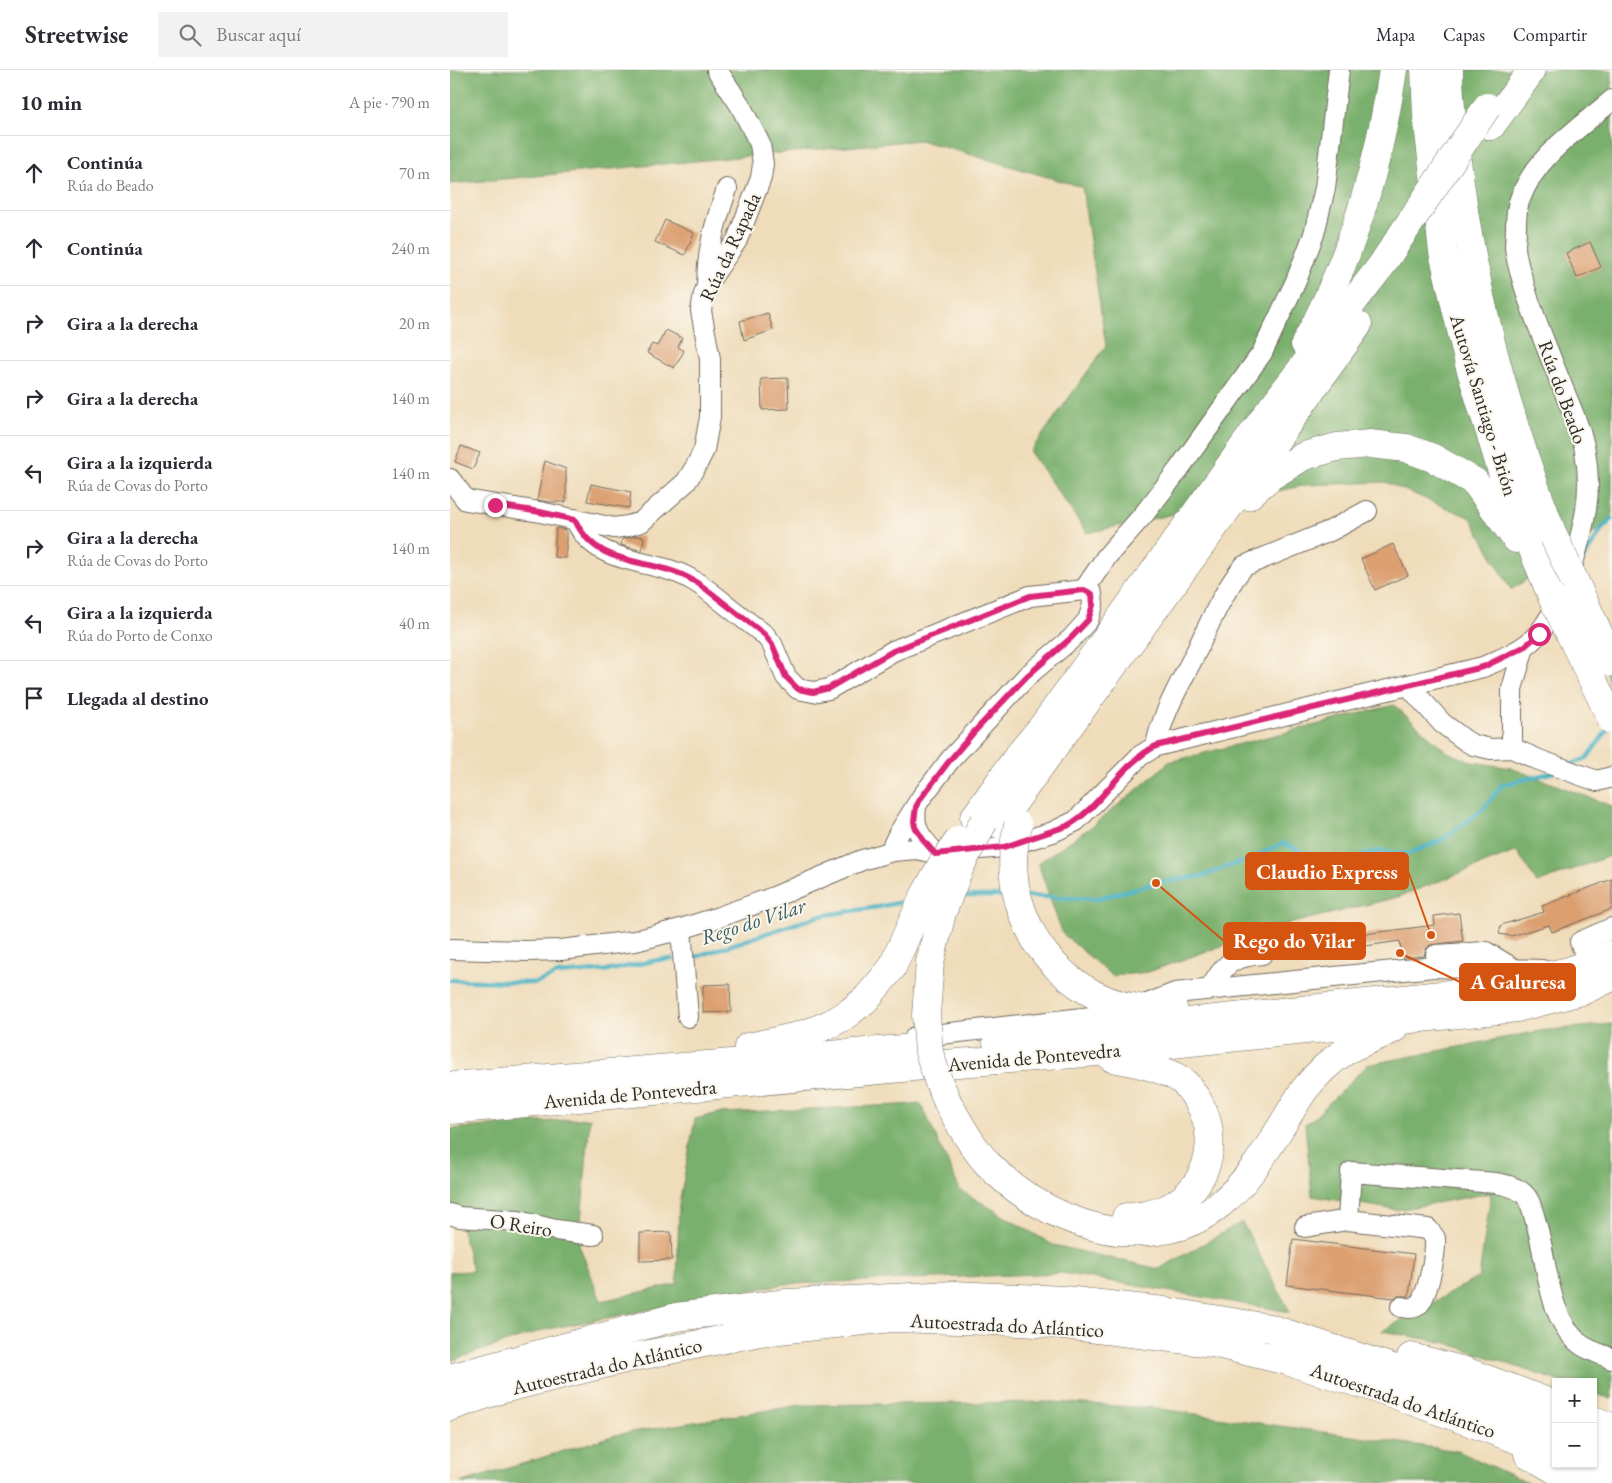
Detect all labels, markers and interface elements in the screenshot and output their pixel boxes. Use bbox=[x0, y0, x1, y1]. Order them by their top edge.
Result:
search box bbox=[158, 12, 508, 57]
text: Streetwise bbox=[25, 19, 128, 50]
icon: search bbox=[176, 21, 204, 49]
text: Buscar aquí bbox=[216, 22, 301, 47]
text: Mapa bbox=[1376, 23, 1415, 46]
text: Capas bbox=[1443, 23, 1485, 46]
text: Compartir bbox=[1513, 23, 1587, 46]
text: 10 min bbox=[20, 89, 82, 116]
text: A pie · 790 m bbox=[349, 92, 430, 113]
text: Continúa bbox=[67, 150, 143, 175]
icon: ahead bbox=[20, 159, 48, 187]
text: 70 m bbox=[399, 163, 430, 184]
text: Rúa do Beado bbox=[67, 175, 154, 196]
street label: Rúa da Rapada bbox=[693, 188, 767, 306]
icon: ahead bbox=[20, 234, 48, 262]
text: Continúa bbox=[67, 236, 143, 261]
text: 240 m bbox=[391, 238, 430, 259]
icon: right bbox=[20, 309, 48, 337]
street label: Autovía Santiago - Brión bbox=[1444, 310, 1524, 499]
text: Gira a la derecha bbox=[67, 311, 198, 336]
text: 20 m bbox=[399, 313, 430, 334]
street label: Rúa do Beado bbox=[1532, 337, 1594, 447]
icon: right bbox=[20, 384, 48, 412]
text: Gira a la derecha bbox=[67, 386, 198, 411]
text: 140 m bbox=[391, 388, 430, 409]
text: Gira a la izquierda bbox=[67, 450, 213, 475]
icon: left bbox=[20, 459, 48, 487]
text: 140 m bbox=[391, 463, 430, 484]
text: Rúa de Covas do Porto bbox=[67, 475, 208, 496]
route end bbox=[484, 494, 507, 517]
text: Gira a la derecha bbox=[67, 525, 198, 550]
icon: right bbox=[20, 534, 48, 562]
text: 140 m bbox=[391, 538, 430, 559]
text: Rúa de Covas do Porto bbox=[67, 550, 208, 571]
text: Gira a la izquierda bbox=[67, 600, 213, 625]
icon: left bbox=[20, 609, 48, 637]
text: 40 m bbox=[399, 613, 430, 634]
route start bbox=[1528, 623, 1551, 646]
text: Rúa do Porto de Conxo bbox=[67, 625, 213, 646]
icon: arrive bbox=[20, 684, 48, 712]
text: Llegada al destino bbox=[67, 686, 209, 711]
callout: Claudio Express bbox=[1246, 853, 1408, 889]
text: Claudio Express bbox=[1256, 858, 1398, 885]
water label: Rego do Vilar bbox=[697, 891, 810, 951]
callout: Rego do Vilar bbox=[1224, 923, 1365, 959]
text: Rego do Vilar bbox=[1233, 927, 1355, 954]
callout: A Galuresa bbox=[1460, 964, 1575, 1000]
text: A Galuresa bbox=[1469, 968, 1567, 995]
street label: Avenida de Pontevedra bbox=[946, 1037, 1121, 1078]
street label: Avenida de Pontevedra bbox=[542, 1074, 717, 1115]
street label: O Reiro bbox=[488, 1207, 554, 1243]
street label: Autoestrada do Atlántico bbox=[908, 1307, 1105, 1343]
street label: Autoestrada do Atlántico bbox=[509, 1331, 705, 1401]
street label: Autoestrada do Atlántico bbox=[1306, 1356, 1499, 1444]
map controls bbox=[1552, 1378, 1597, 1468]
button: + bbox=[1552, 1378, 1597, 1423]
button: − bbox=[1552, 1423, 1597, 1468]

